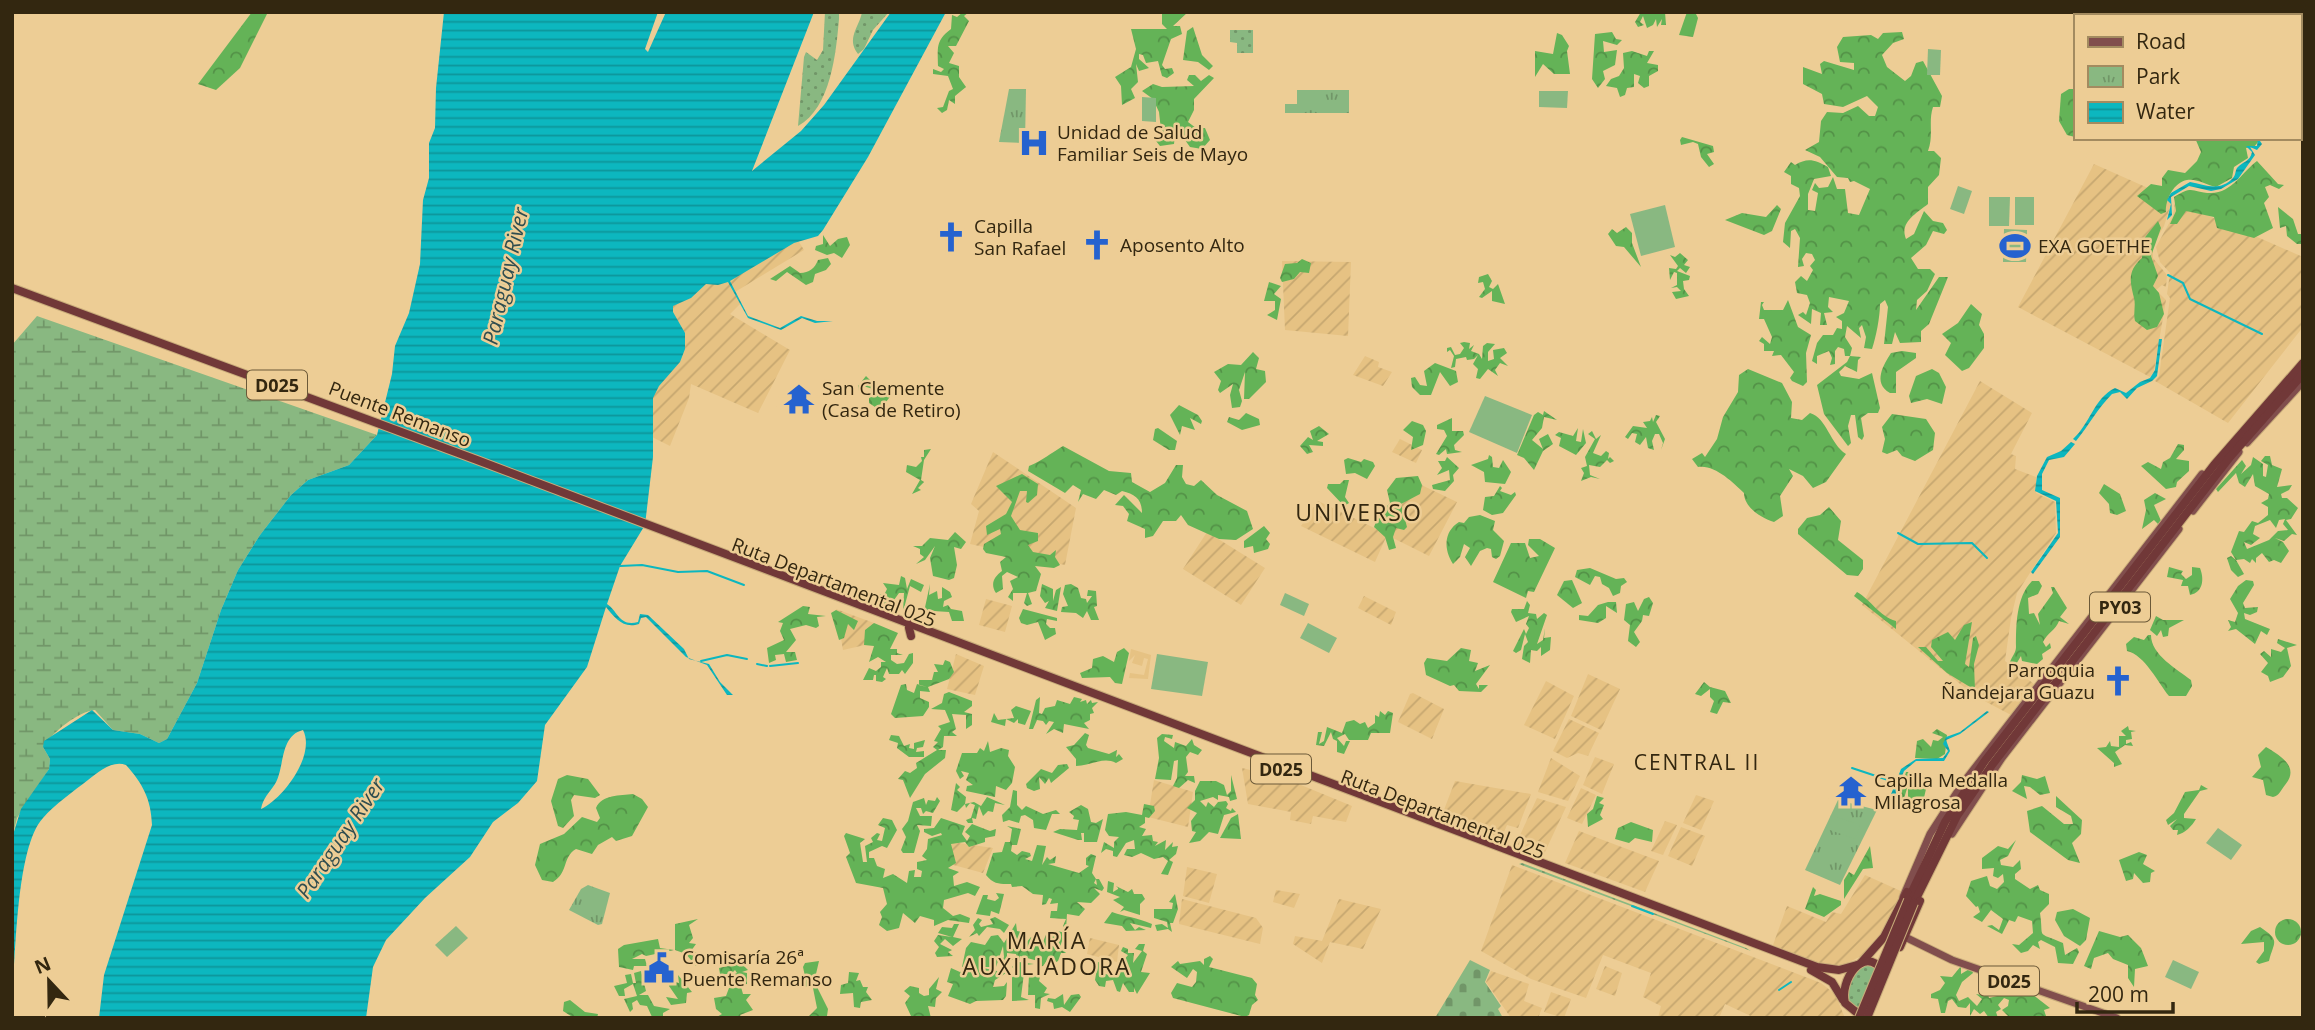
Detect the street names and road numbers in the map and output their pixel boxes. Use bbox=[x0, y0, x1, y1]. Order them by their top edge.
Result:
road number: D025 bbox=[247, 370, 307, 400]
street label: Puente Remanso bbox=[325, 375, 475, 453]
street label: Ruta Departamental 025 bbox=[728, 531, 940, 633]
road number: PY03 bbox=[2090, 592, 2150, 622]
road number: D025 bbox=[1251, 754, 1311, 784]
street label: Ruta Departamental 025 bbox=[1337, 763, 1549, 865]
road number: D025 bbox=[1979, 966, 2039, 996]

